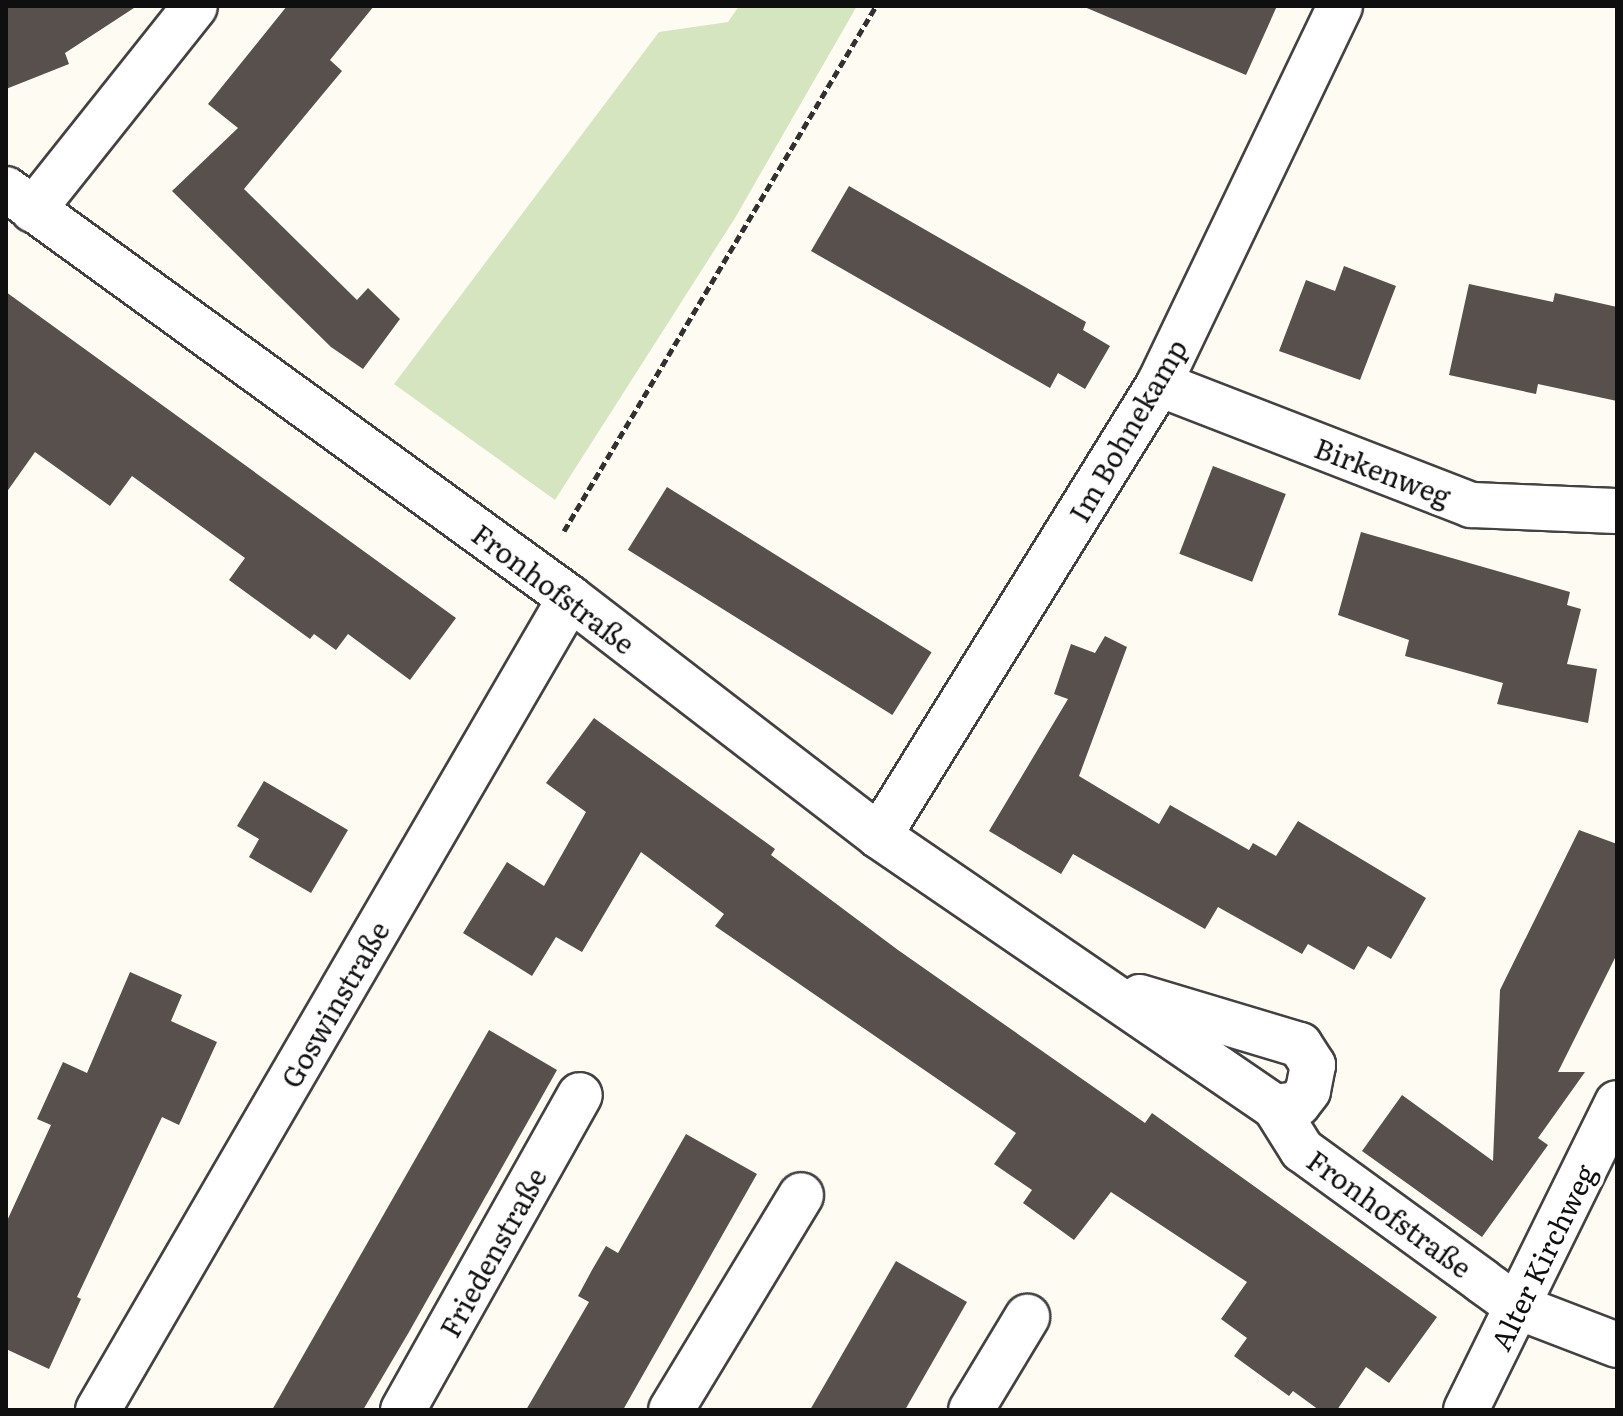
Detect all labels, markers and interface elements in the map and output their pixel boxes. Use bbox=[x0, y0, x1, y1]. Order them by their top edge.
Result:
street label: Im Bohnekamp bbox=[1061, 333, 1193, 527]
street label: Birkenweg bbox=[1310, 430, 1456, 512]
street label: Fronhofstraße bbox=[466, 516, 642, 660]
street label: Goswinstraße bbox=[273, 915, 395, 1093]
street label: Fronhofstraße bbox=[1301, 1142, 1479, 1284]
street label: Alter Kirchweg bbox=[1483, 1159, 1601, 1355]
street label: Friedenstraße bbox=[432, 1162, 552, 1342]

